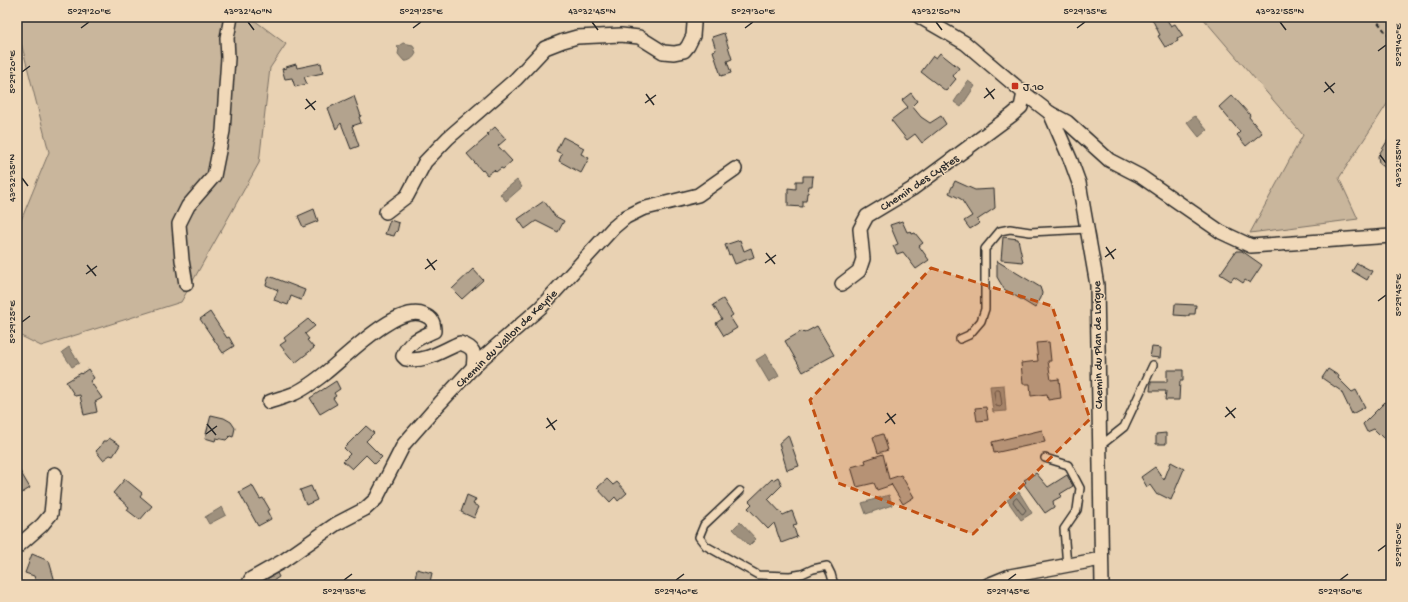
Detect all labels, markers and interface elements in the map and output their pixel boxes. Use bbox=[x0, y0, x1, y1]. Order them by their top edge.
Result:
text: 5°29'20"E bbox=[67, 6, 111, 18]
text: 43°32'40"N bbox=[224, 6, 273, 18]
text: 5°29'25"E bbox=[400, 6, 443, 18]
text: 43°32'45"N bbox=[568, 6, 616, 18]
text: 5°29'30"E bbox=[731, 6, 775, 18]
text: 43°32'50"N bbox=[912, 6, 961, 18]
text: 5°29'35"E bbox=[1063, 6, 1107, 18]
text: 43°32'55"N bbox=[1256, 6, 1305, 18]
text: 5°29'40"E bbox=[1393, 23, 1405, 67]
text: 5°29'20"E bbox=[7, 50, 19, 94]
marker: J 10 bbox=[1010, 81, 1020, 91]
place label: J 10 bbox=[1023, 81, 1044, 95]
text: 43°32'55"N bbox=[1393, 138, 1405, 187]
street label: Chemin des Cystes bbox=[878, 152, 962, 215]
text: 43°32'35"N bbox=[7, 153, 19, 202]
text: 5°29'45"E bbox=[1393, 273, 1405, 316]
street label: Chemin du Plan de Lorgue bbox=[1091, 280, 1107, 409]
street label: Chemin du Vallon de Keyrie bbox=[454, 287, 562, 392]
text: 5°29'25"E bbox=[7, 300, 19, 343]
text: 5°29'50"E bbox=[1393, 522, 1405, 567]
text: 5°29'35"E bbox=[322, 586, 366, 598]
text: 5°29'40"E bbox=[654, 586, 698, 598]
text: 5°29'45"E bbox=[987, 586, 1030, 598]
text: 5°29'50"E bbox=[1318, 586, 1363, 598]

